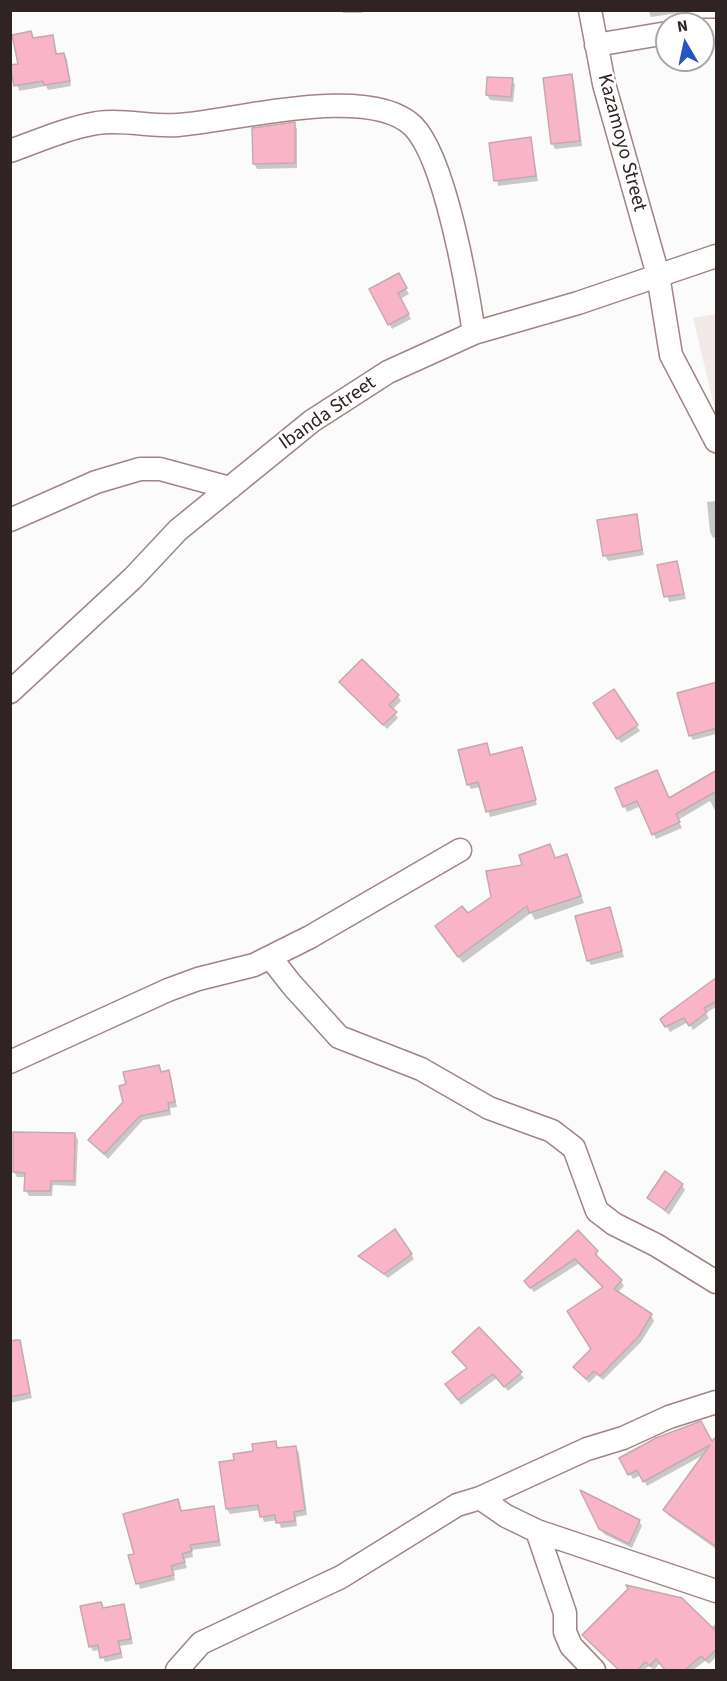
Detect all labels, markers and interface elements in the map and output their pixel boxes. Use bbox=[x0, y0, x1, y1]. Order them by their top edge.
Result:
north arrow bbox=[655, 12, 715, 72]
text: N bbox=[676, 15, 689, 38]
street label: Kazamoyo Street bbox=[591, 72, 651, 214]
street label: Ibanda Street bbox=[275, 372, 381, 456]

